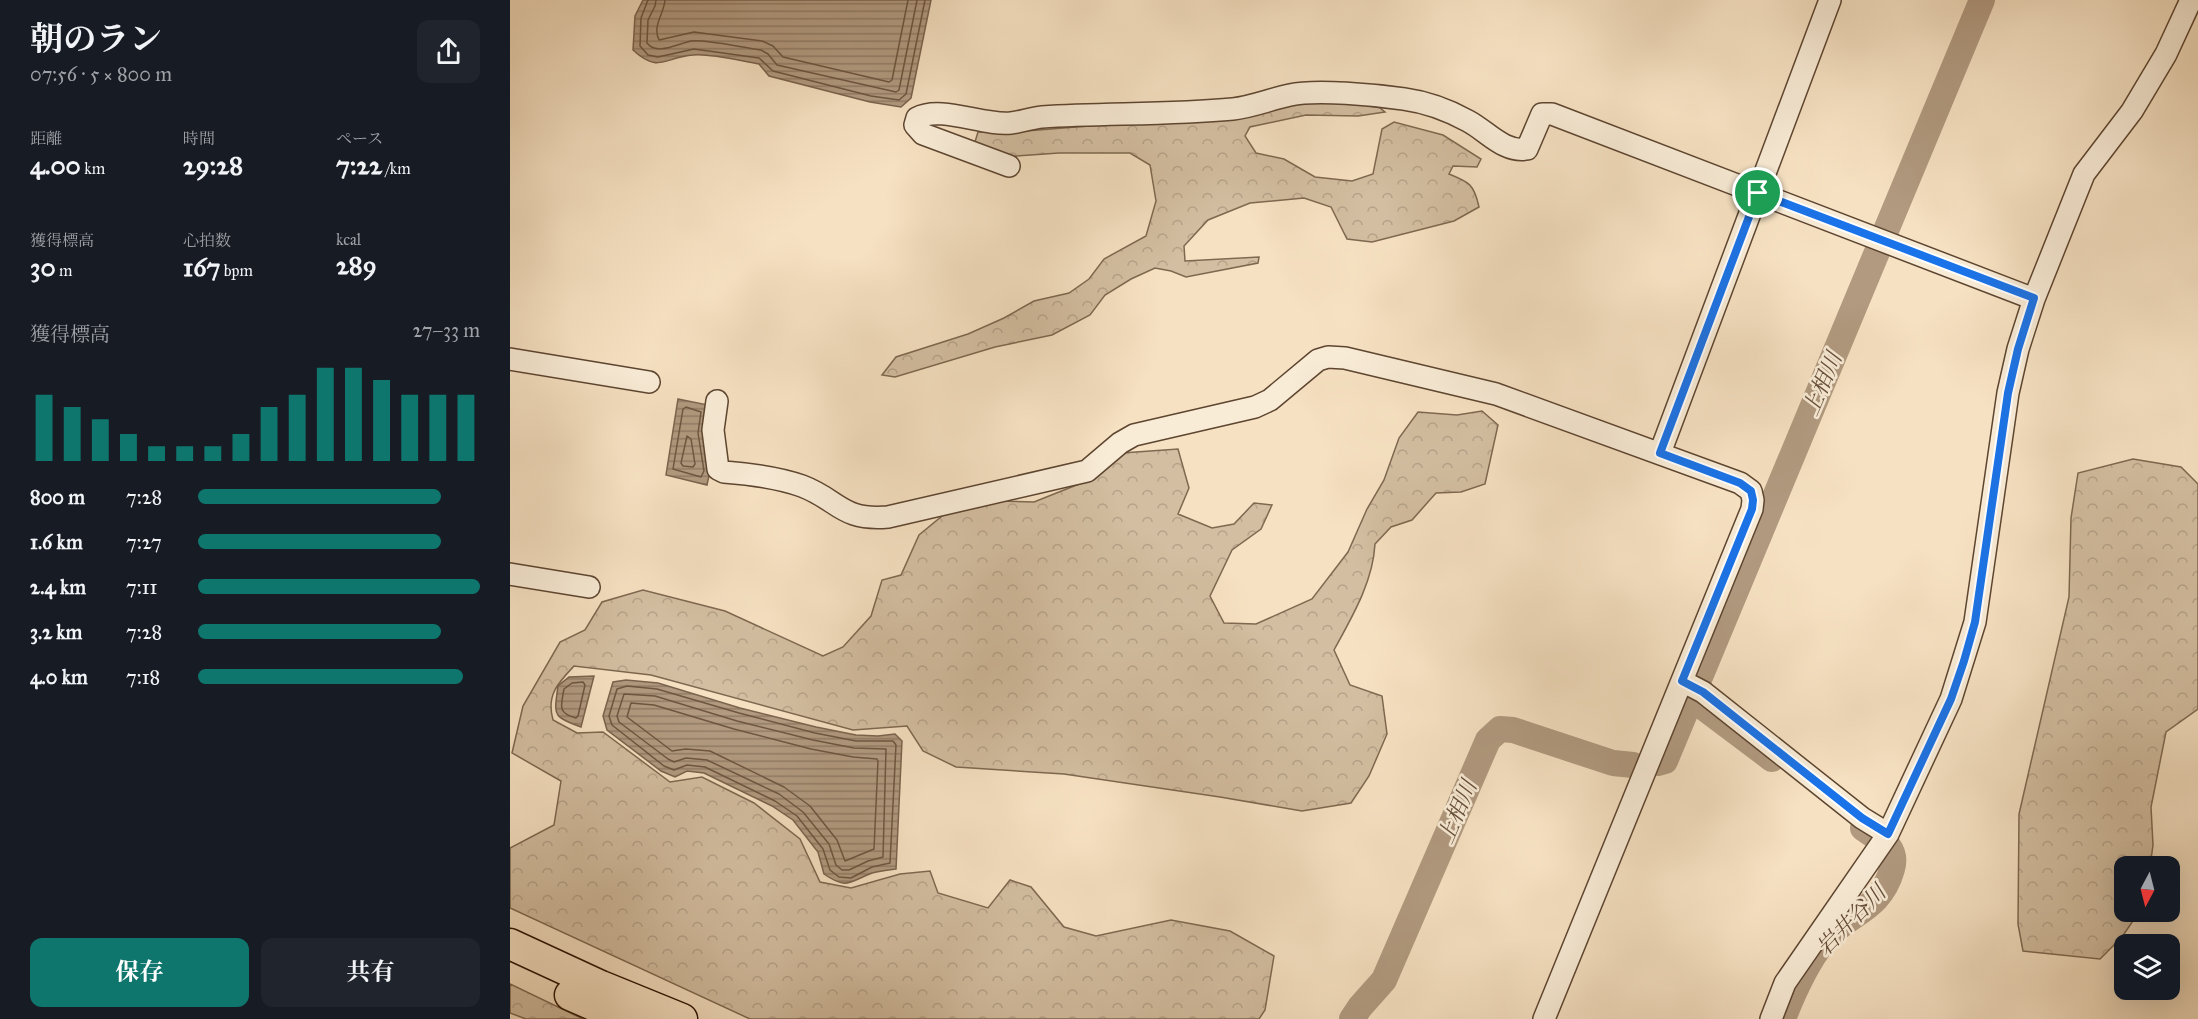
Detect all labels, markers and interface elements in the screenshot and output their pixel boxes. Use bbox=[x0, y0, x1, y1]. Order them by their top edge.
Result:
text: 朝のラン bbox=[30, 19, 162, 59]
button: share bbox=[417, 20, 480, 83]
text: 07:56 · 5 × 800 m bbox=[30, 62, 172, 86]
text: 距離 bbox=[30, 129, 62, 148]
text: 時間 bbox=[183, 129, 215, 148]
text: ペース bbox=[336, 129, 383, 148]
text: 4.00 bbox=[30, 149, 81, 181]
text: 29:28 bbox=[183, 149, 243, 181]
text: 7:22 bbox=[336, 149, 382, 181]
text: km bbox=[81, 159, 105, 178]
text: /km bbox=[382, 159, 411, 178]
pin bbox=[1732, 167, 1783, 218]
icon: arrive bbox=[1741, 176, 1774, 209]
text: kcal bbox=[336, 230, 361, 249]
text: 獲得標高 bbox=[30, 231, 94, 250]
text: 心拍数 bbox=[183, 231, 231, 250]
text: 289 bbox=[336, 249, 377, 281]
text: 30 bbox=[30, 251, 56, 283]
text: 167 bbox=[183, 251, 220, 283]
text: m bbox=[56, 261, 72, 280]
text: bpm bbox=[220, 261, 253, 280]
text: 27–33 m bbox=[412, 318, 480, 342]
text: 獲得標高 bbox=[30, 322, 110, 346]
water label: 上相川 bbox=[1797, 347, 1848, 420]
text: 800 m bbox=[30, 485, 85, 509]
text: 7:28 bbox=[126, 485, 162, 509]
text: 1.6 km bbox=[30, 530, 83, 554]
text: 7:27 bbox=[126, 530, 162, 554]
text: 2.4 km bbox=[30, 575, 86, 599]
text: 7:11 bbox=[126, 575, 158, 599]
text: 3.2 km bbox=[30, 620, 82, 644]
text: 7:28 bbox=[126, 620, 162, 644]
text: 4.0 km bbox=[30, 665, 88, 689]
text: 7:18 bbox=[126, 665, 160, 689]
water label: 上相川 bbox=[1432, 775, 1483, 848]
north arrow bbox=[2114, 856, 2180, 922]
map controls bbox=[2114, 856, 2180, 1000]
water label: 岩井谷川 bbox=[1811, 878, 1893, 961]
button: layers bbox=[2114, 934, 2180, 1000]
button: 保存 bbox=[30, 938, 249, 1007]
button: 共有 bbox=[261, 938, 480, 1007]

